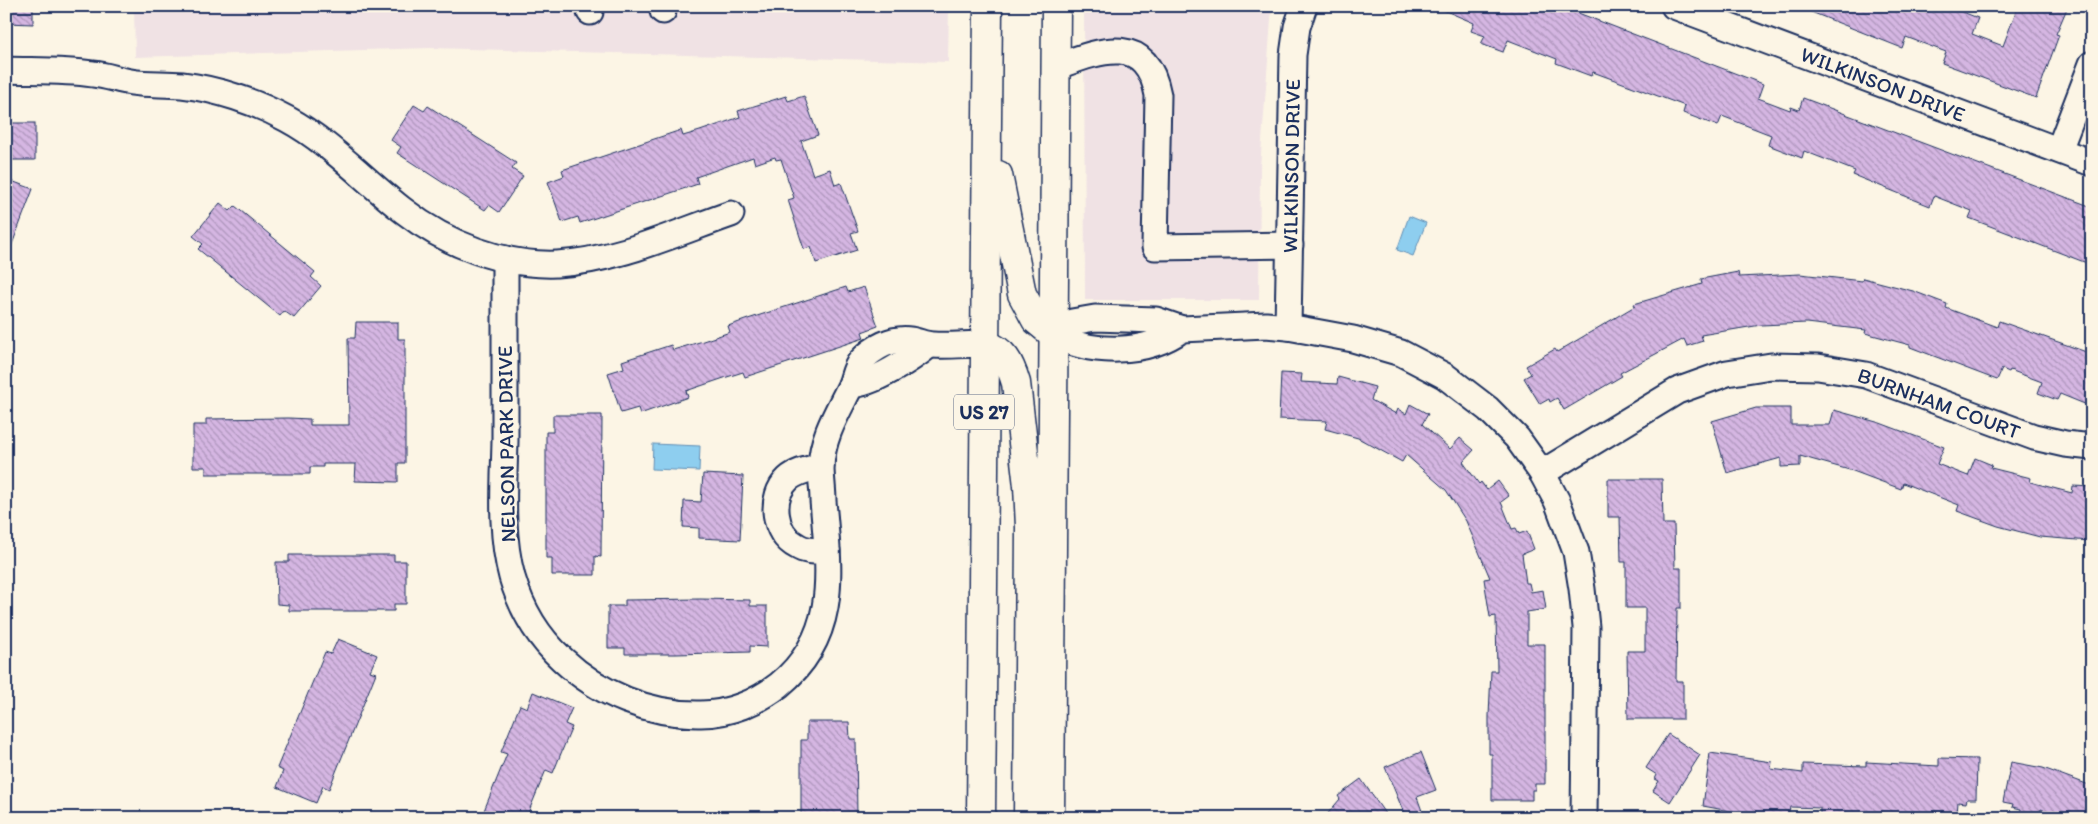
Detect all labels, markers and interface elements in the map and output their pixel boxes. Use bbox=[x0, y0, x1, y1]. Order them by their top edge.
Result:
street label: WILKINSON DRIVE bbox=[1797, 41, 1969, 127]
street label: WILKINSON DRIVE bbox=[1277, 78, 1305, 253]
street label: NELSON PARK DRIVE bbox=[492, 345, 520, 543]
street label: BURNHAM COURT bbox=[1854, 362, 2024, 444]
road number: US 27 bbox=[954, 394, 1014, 430]

